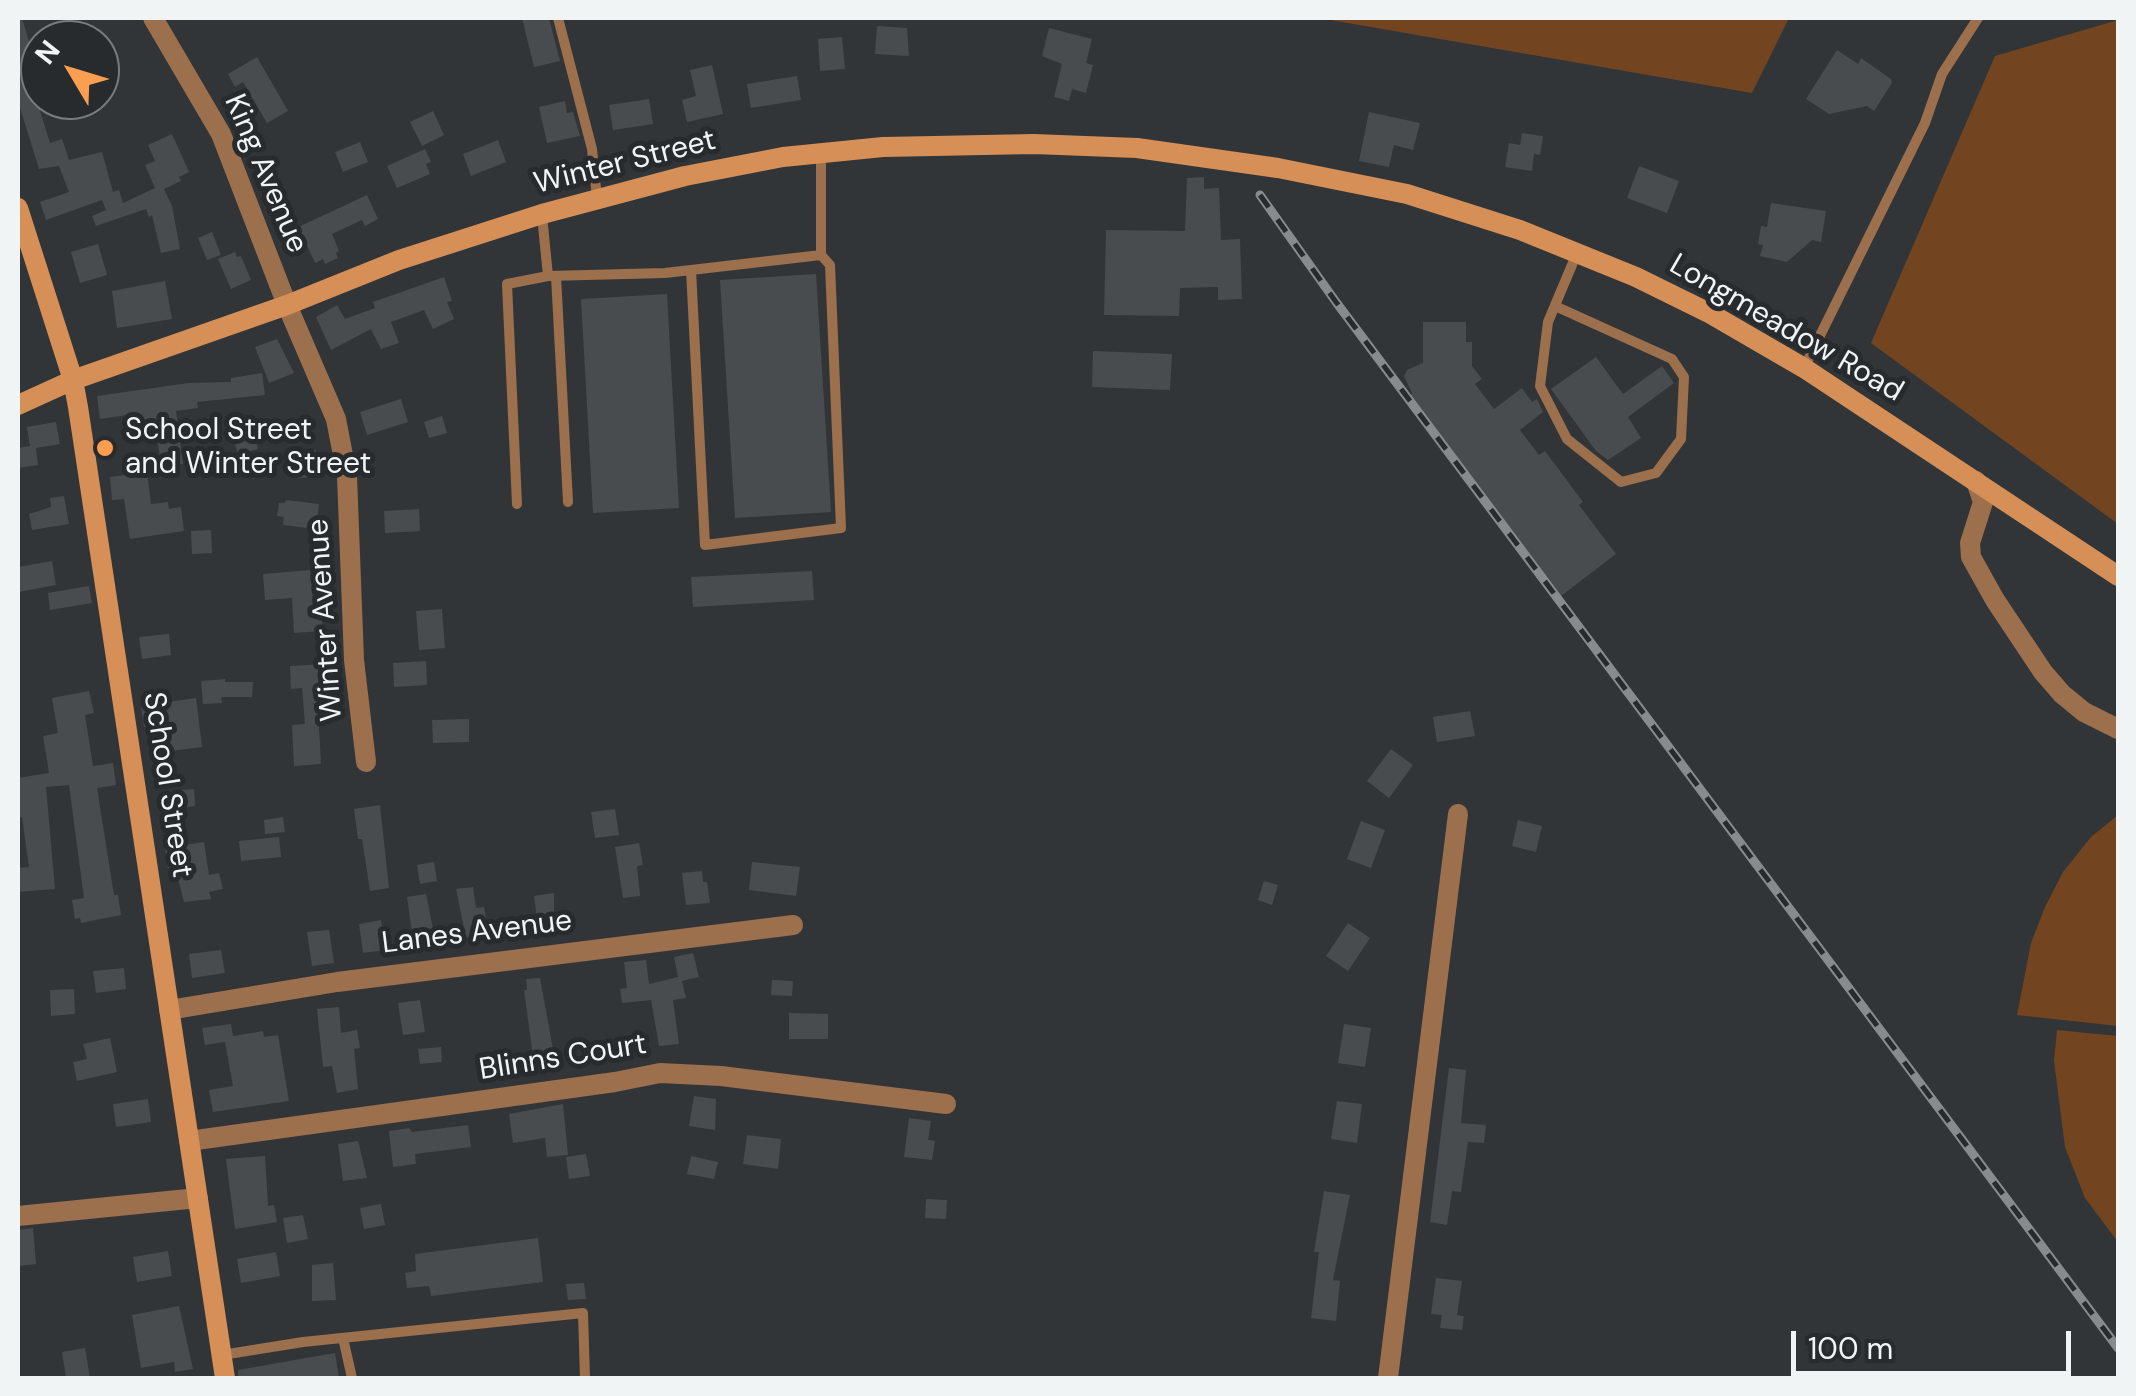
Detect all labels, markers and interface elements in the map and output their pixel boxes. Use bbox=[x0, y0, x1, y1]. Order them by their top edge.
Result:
north arrow bbox=[20, 20, 120, 120]
text: N bbox=[27, 33, 68, 72]
street label: King Avenue bbox=[215, 89, 315, 259]
street label: Winter Street bbox=[530, 123, 720, 203]
street label: Longmeadow Road bbox=[1663, 247, 1909, 411]
place label: School Street and Winter Street bbox=[125, 413, 371, 484]
marker: School Street and Winter Street bbox=[94, 437, 116, 459]
street label: Winter Avenue bbox=[301, 518, 351, 722]
street label: School Street bbox=[135, 690, 199, 880]
street label: Lanes Avenue bbox=[380, 903, 574, 963]
street label: Blinns Court bbox=[477, 1027, 649, 1089]
scale bar bbox=[1796, 1311, 2076, 1373]
text: 100 m bbox=[1808, 1329, 1893, 1368]

